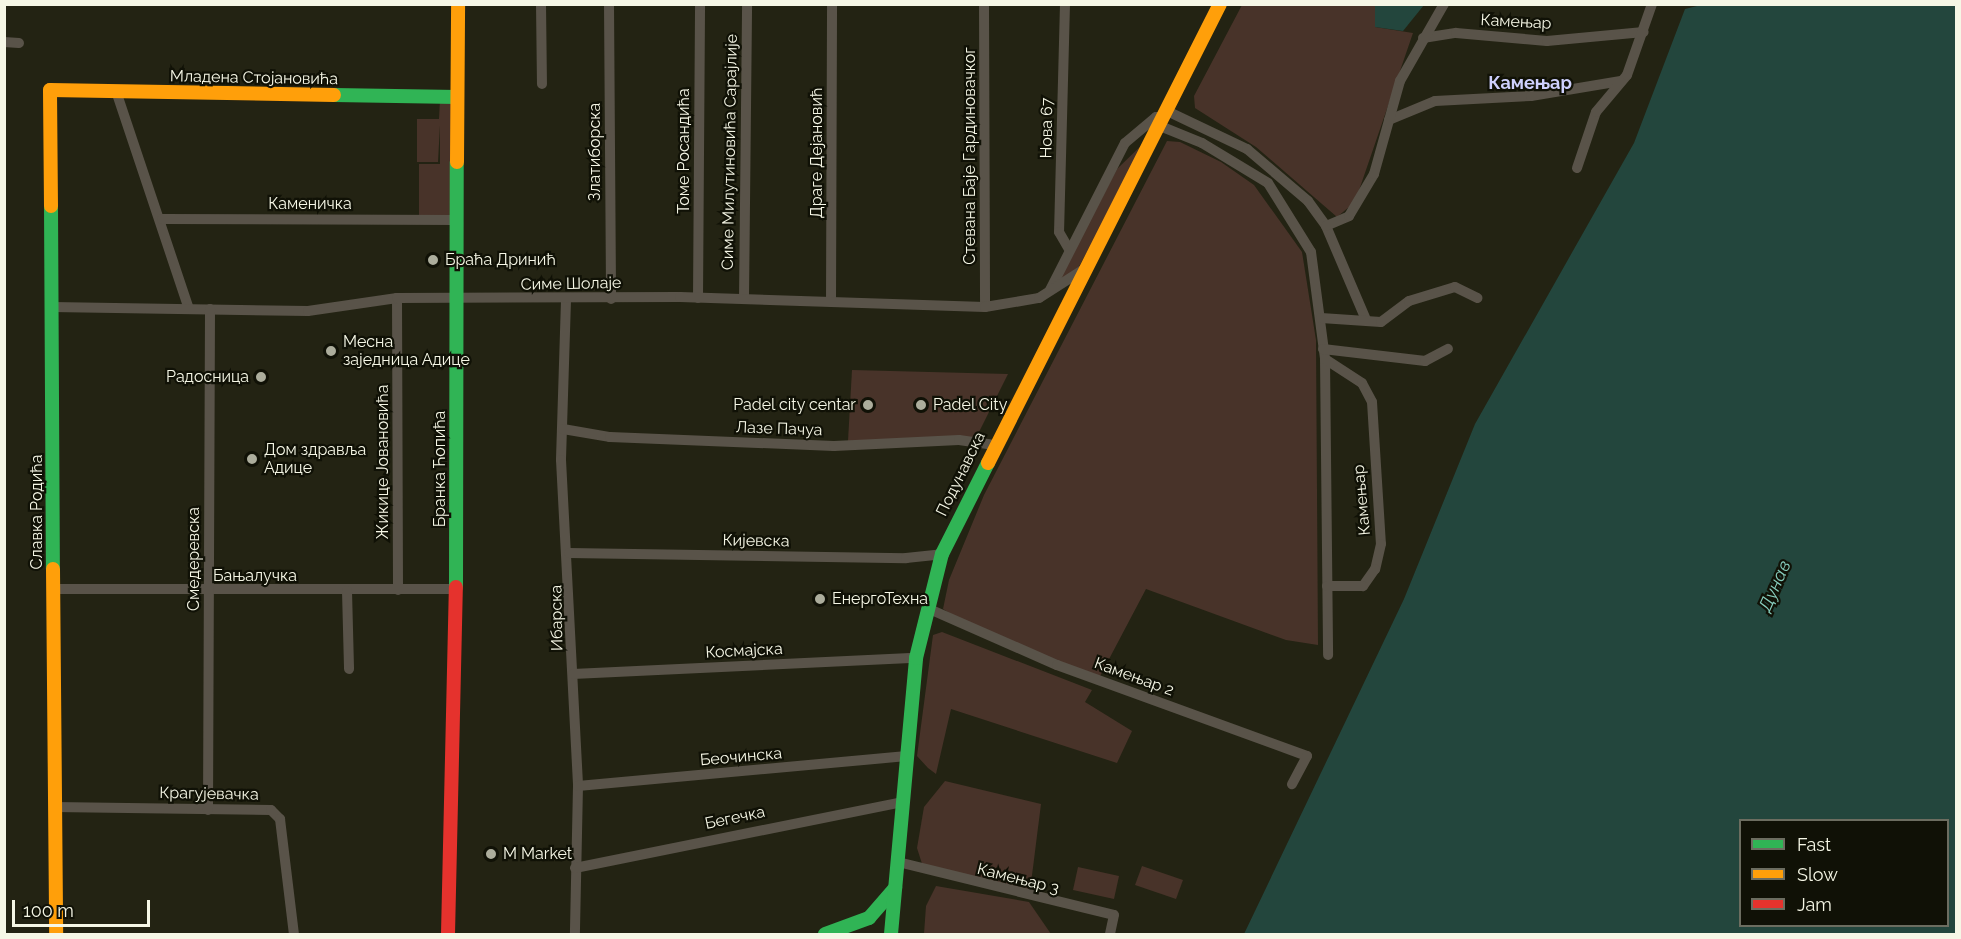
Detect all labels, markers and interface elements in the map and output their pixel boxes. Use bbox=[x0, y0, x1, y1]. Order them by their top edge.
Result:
street label: Камењар bbox=[1480, 11, 1552, 33]
street label: Симе Милутиновића Сарајлије bbox=[718, 34, 742, 270]
street label: Стевана Баје Гардиновачког bbox=[960, 47, 980, 265]
street label: Младена Стојановића bbox=[170, 67, 338, 89]
district label: Камењар bbox=[1488, 72, 1572, 94]
street label: Томе Росандића bbox=[674, 88, 694, 214]
street label: Драге Дејановић bbox=[807, 88, 827, 218]
street label: Нова 67 bbox=[1037, 97, 1057, 159]
street label: Златиборска bbox=[585, 103, 605, 201]
street label: Каменичка bbox=[268, 194, 352, 214]
place label: Браћа Дринић bbox=[445, 250, 556, 270]
marker: Браћа Дринић bbox=[426, 253, 440, 267]
street label: Симе Шолаје bbox=[520, 274, 622, 294]
place label: Месна заједница Адице bbox=[343, 332, 471, 370]
marker: Месна заједница Адице bbox=[324, 344, 338, 358]
place label: Радосница bbox=[166, 367, 249, 387]
marker: Радосница bbox=[254, 370, 268, 384]
street label: Жикице Јовановића bbox=[373, 384, 393, 540]
place label: Padel city centar bbox=[732, 395, 856, 415]
place label: Padel City bbox=[933, 395, 1008, 415]
marker: Padel city centar bbox=[861, 398, 875, 412]
marker: Padel City bbox=[914, 398, 928, 412]
street label: Бранка Ћопића bbox=[430, 410, 450, 528]
street label: Лазе Пачуа bbox=[735, 418, 823, 440]
street label: Подунавска bbox=[932, 429, 990, 519]
place label: Дом здравља Адице bbox=[264, 440, 366, 478]
marker: Дом здравља Адице bbox=[245, 452, 259, 466]
street label: Славка Родића bbox=[27, 455, 47, 569]
street label: Камењар bbox=[1349, 464, 1375, 536]
street label: Смедеревска bbox=[184, 507, 204, 611]
street label: Кијевска bbox=[722, 531, 790, 551]
water label: Дунав bbox=[1754, 557, 1796, 615]
street label: Бањалучка bbox=[213, 566, 297, 586]
street label: Ибарска bbox=[547, 585, 567, 651]
place label: ЕнергоТехна bbox=[832, 589, 928, 609]
marker: ЕнергоТехна bbox=[813, 592, 827, 606]
street label: Космајска bbox=[705, 639, 783, 663]
street label: Камењар 2 bbox=[1092, 654, 1176, 700]
street label: Беочинска bbox=[699, 744, 783, 770]
street label: Крагујевачка bbox=[159, 784, 259, 804]
street label: Бегечка bbox=[703, 802, 767, 834]
legend bbox=[1739, 819, 1949, 927]
text: Fast bbox=[1797, 834, 1831, 855]
place label: M Market bbox=[503, 844, 572, 864]
marker: M Market bbox=[484, 847, 498, 861]
street label: Камењар 3 bbox=[975, 860, 1061, 898]
text: Slow bbox=[1797, 864, 1838, 885]
scale bar bbox=[15, 888, 153, 926]
text: Jam bbox=[1797, 894, 1832, 915]
text: 100 m bbox=[23, 900, 74, 921]

